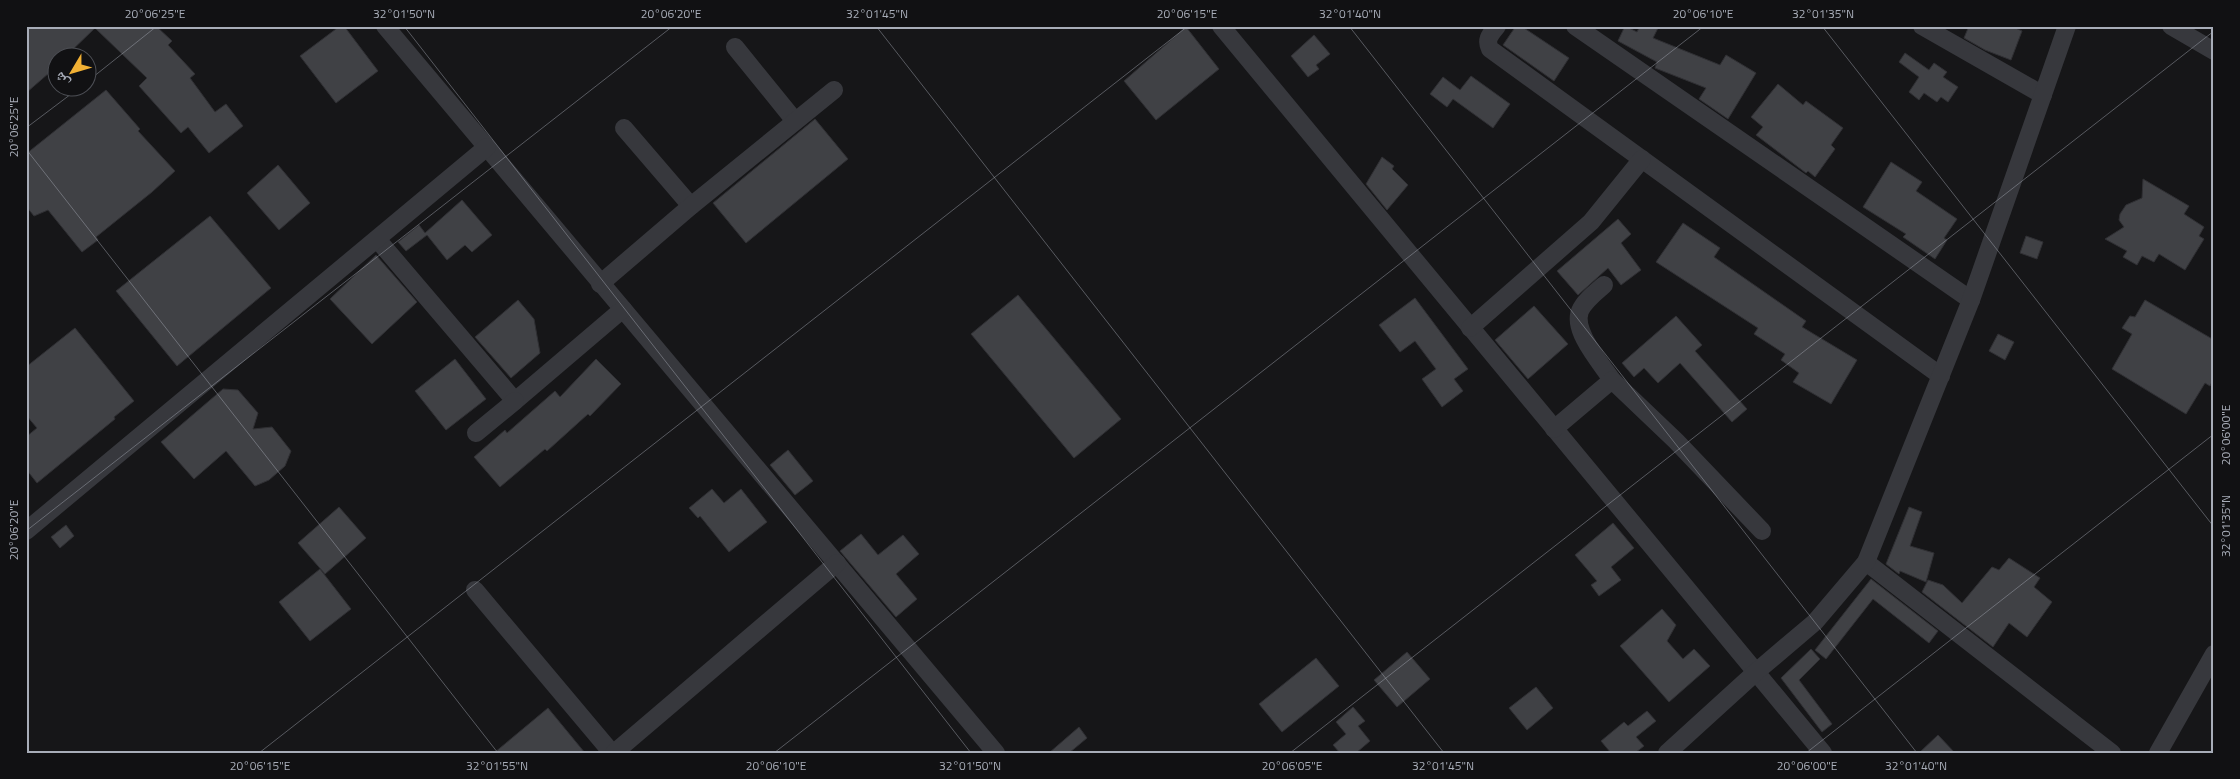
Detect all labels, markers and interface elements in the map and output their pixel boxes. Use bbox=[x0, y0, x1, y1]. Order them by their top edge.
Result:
text: 20°06'25"E bbox=[125, 4, 186, 23]
text: 32°01'50"N bbox=[373, 4, 435, 23]
text: 20°06'20"E bbox=[641, 4, 702, 23]
text: 32°01'45"N bbox=[846, 4, 908, 23]
text: 20°06'15"E bbox=[1157, 4, 1218, 23]
text: 32°01'40"N bbox=[1319, 4, 1381, 23]
text: 20°06'10"E bbox=[1673, 4, 1734, 23]
text: 32°01'35"N bbox=[1792, 4, 1854, 23]
north arrow bbox=[48, 48, 98, 98]
text: ش bbox=[48, 68, 74, 93]
text: 20°06'25"E bbox=[4, 96, 23, 157]
text: 20°06'00"E bbox=[2216, 404, 2235, 465]
text: 32°01'35"N bbox=[2216, 495, 2235, 557]
text: 20°06'20"E bbox=[4, 499, 23, 560]
text: 20°06'15"E bbox=[230, 756, 291, 775]
text: 32°01'55"N bbox=[466, 756, 528, 775]
text: 20°06'10"E bbox=[746, 756, 807, 775]
text: 32°01'50"N bbox=[939, 756, 1001, 775]
text: 20°06'05"E bbox=[1262, 756, 1323, 775]
text: 32°01'45"N bbox=[1412, 756, 1474, 775]
text: 20°06'00"E bbox=[1777, 756, 1838, 775]
text: 32°01'40"N bbox=[1885, 756, 1947, 775]

